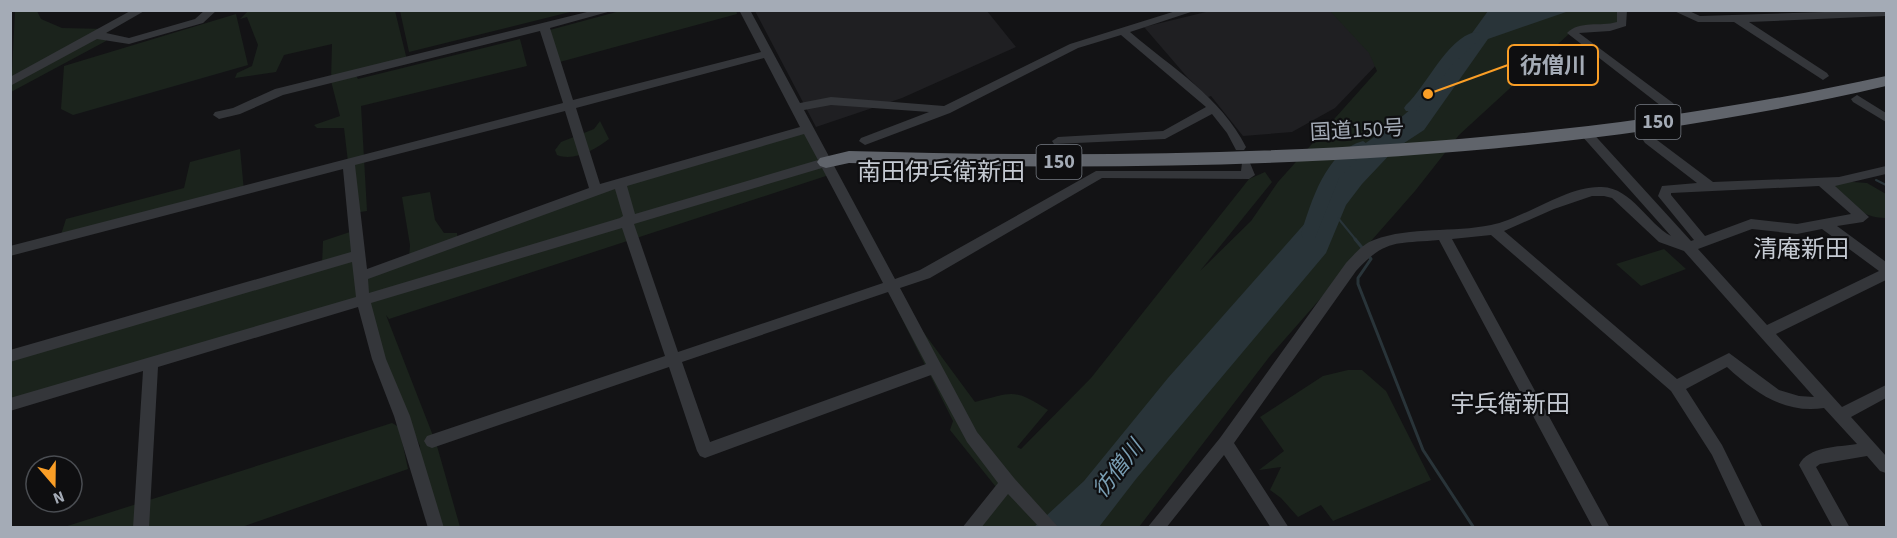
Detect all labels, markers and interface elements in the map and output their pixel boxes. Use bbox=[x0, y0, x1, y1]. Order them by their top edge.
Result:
callout: 彷僧川 bbox=[1508, 45, 1598, 85]
text: 彷僧川 bbox=[1520, 50, 1586, 82]
road number: 150 bbox=[1636, 105, 1680, 139]
street label: 国道150号 bbox=[1309, 113, 1405, 147]
road number: 150 bbox=[1036, 145, 1082, 179]
district label: 南田伊兵衛新田 bbox=[857, 155, 1025, 190]
district label: 清庵新田 bbox=[1753, 232, 1849, 267]
district label: 宇兵衛新田 bbox=[1450, 387, 1570, 422]
water label: 彷僧川 bbox=[1085, 432, 1152, 505]
north arrow bbox=[24, 454, 84, 514]
text: N bbox=[50, 485, 68, 509]

